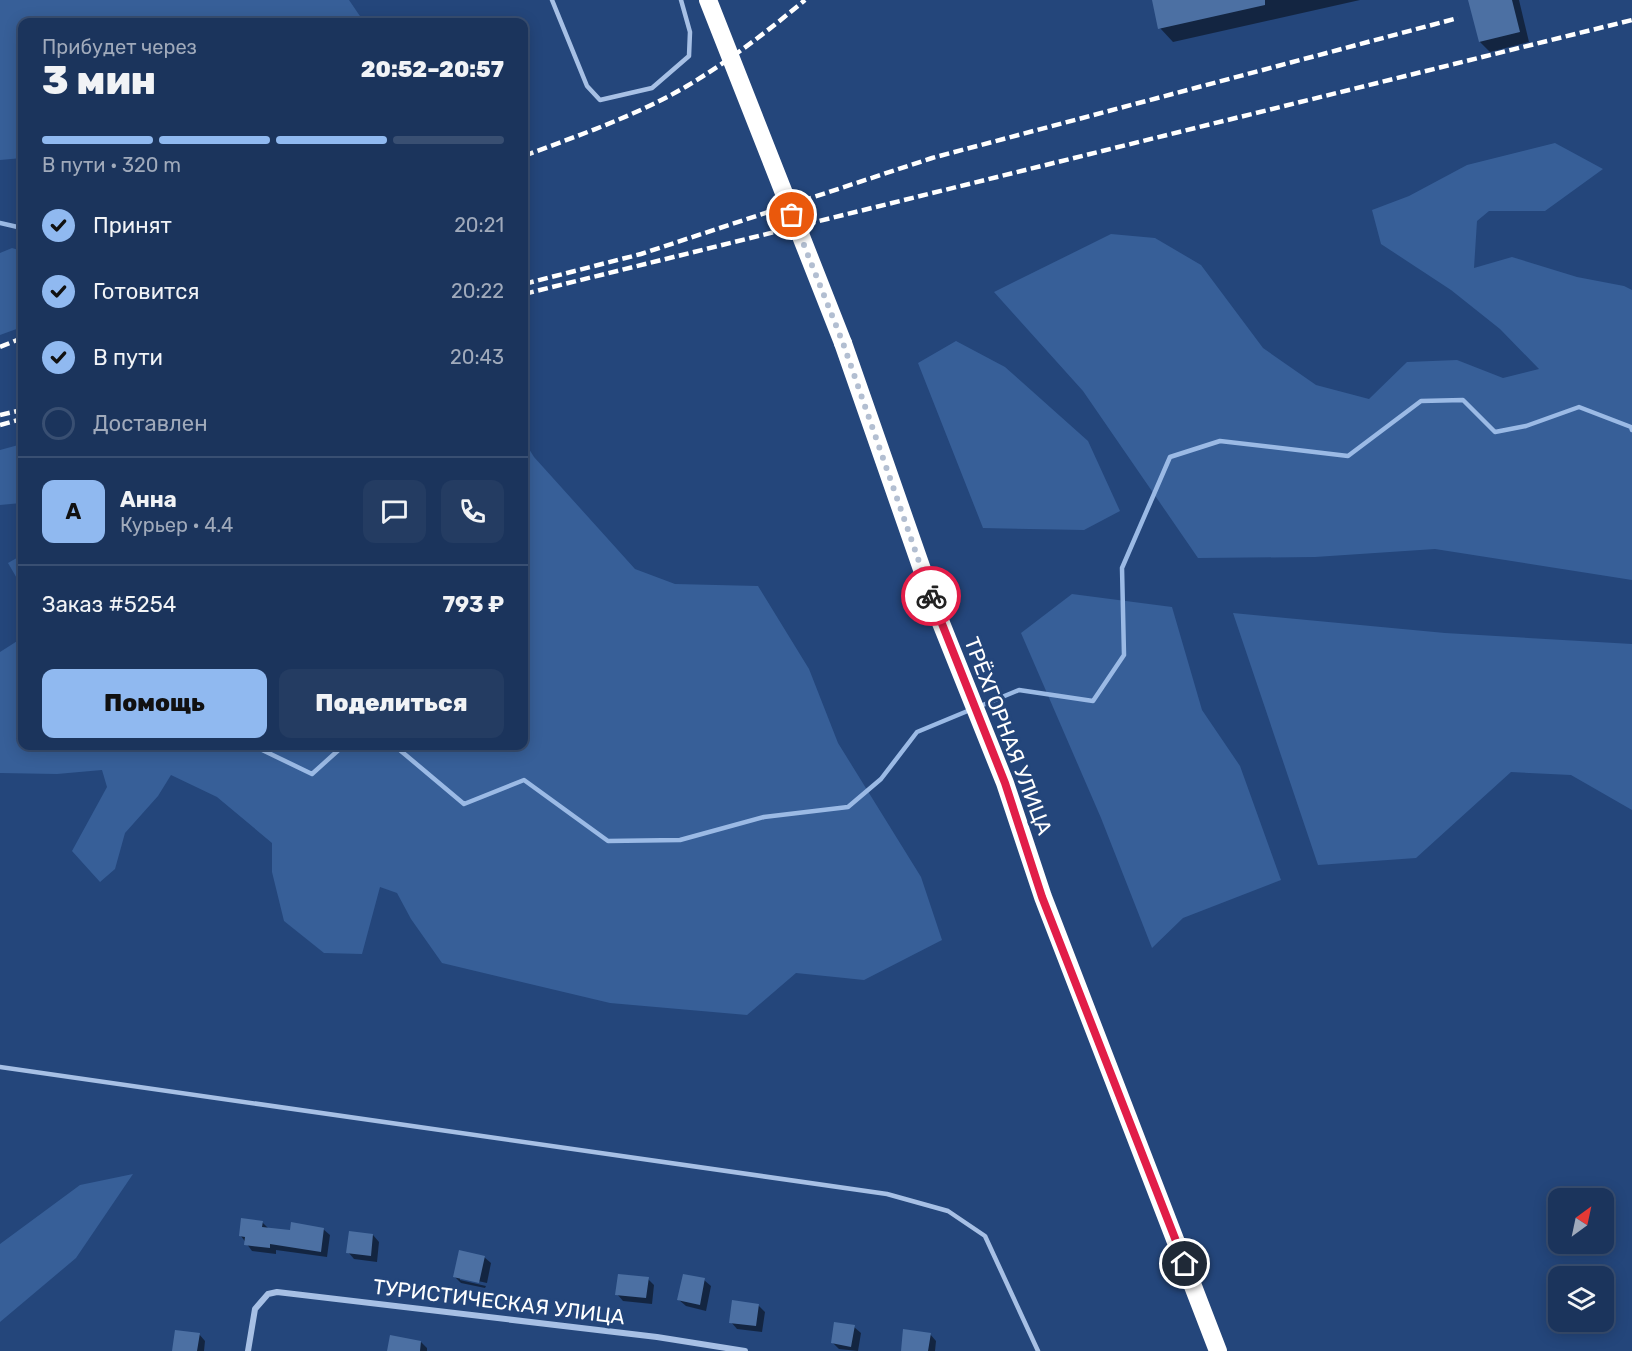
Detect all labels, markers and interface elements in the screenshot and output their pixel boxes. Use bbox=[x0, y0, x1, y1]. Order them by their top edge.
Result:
text: Прибудет через bbox=[42, 35, 197, 59]
text: 20:52–20:57 bbox=[361, 56, 504, 83]
text: 3 мин bbox=[42, 58, 156, 104]
text: В пути · 320 m bbox=[42, 153, 181, 177]
pin bbox=[766, 189, 817, 240]
icon: bag bbox=[775, 198, 808, 231]
icon: check bbox=[42, 209, 75, 242]
text: Принят bbox=[93, 212, 172, 239]
text: 20:21 bbox=[454, 213, 504, 237]
icon: check bbox=[42, 275, 75, 308]
text: Готовится bbox=[93, 278, 199, 305]
text: 20:22 bbox=[451, 279, 504, 303]
icon: check bbox=[42, 341, 75, 374]
text: В пути bbox=[93, 344, 163, 371]
text: 20:43 bbox=[450, 345, 504, 369]
text: Доставлен bbox=[93, 410, 208, 437]
button: chat bbox=[363, 480, 426, 543]
button: phone bbox=[441, 480, 504, 543]
text: Анна bbox=[120, 486, 177, 513]
text: А bbox=[66, 498, 81, 525]
text: Курьер · 4.4 bbox=[120, 513, 233, 537]
courier bbox=[901, 566, 961, 626]
icon: bike bbox=[915, 580, 948, 613]
text: Заказ #5254 bbox=[42, 591, 176, 618]
text: 793 ₽ bbox=[442, 591, 504, 618]
street label: ТРЁХГОРНАЯ УЛИЦА bbox=[959, 633, 1058, 838]
button: Помощь bbox=[42, 669, 267, 738]
button: Поделиться bbox=[279, 669, 504, 738]
north arrow bbox=[1548, 1188, 1614, 1254]
map controls bbox=[1548, 1188, 1614, 1332]
pin bbox=[1159, 1238, 1210, 1289]
icon: home bbox=[1168, 1247, 1201, 1280]
button: layers bbox=[1548, 1266, 1614, 1332]
street label: ТУРИСТИЧЕСКАЯ УЛИЦА bbox=[372, 1274, 627, 1329]

